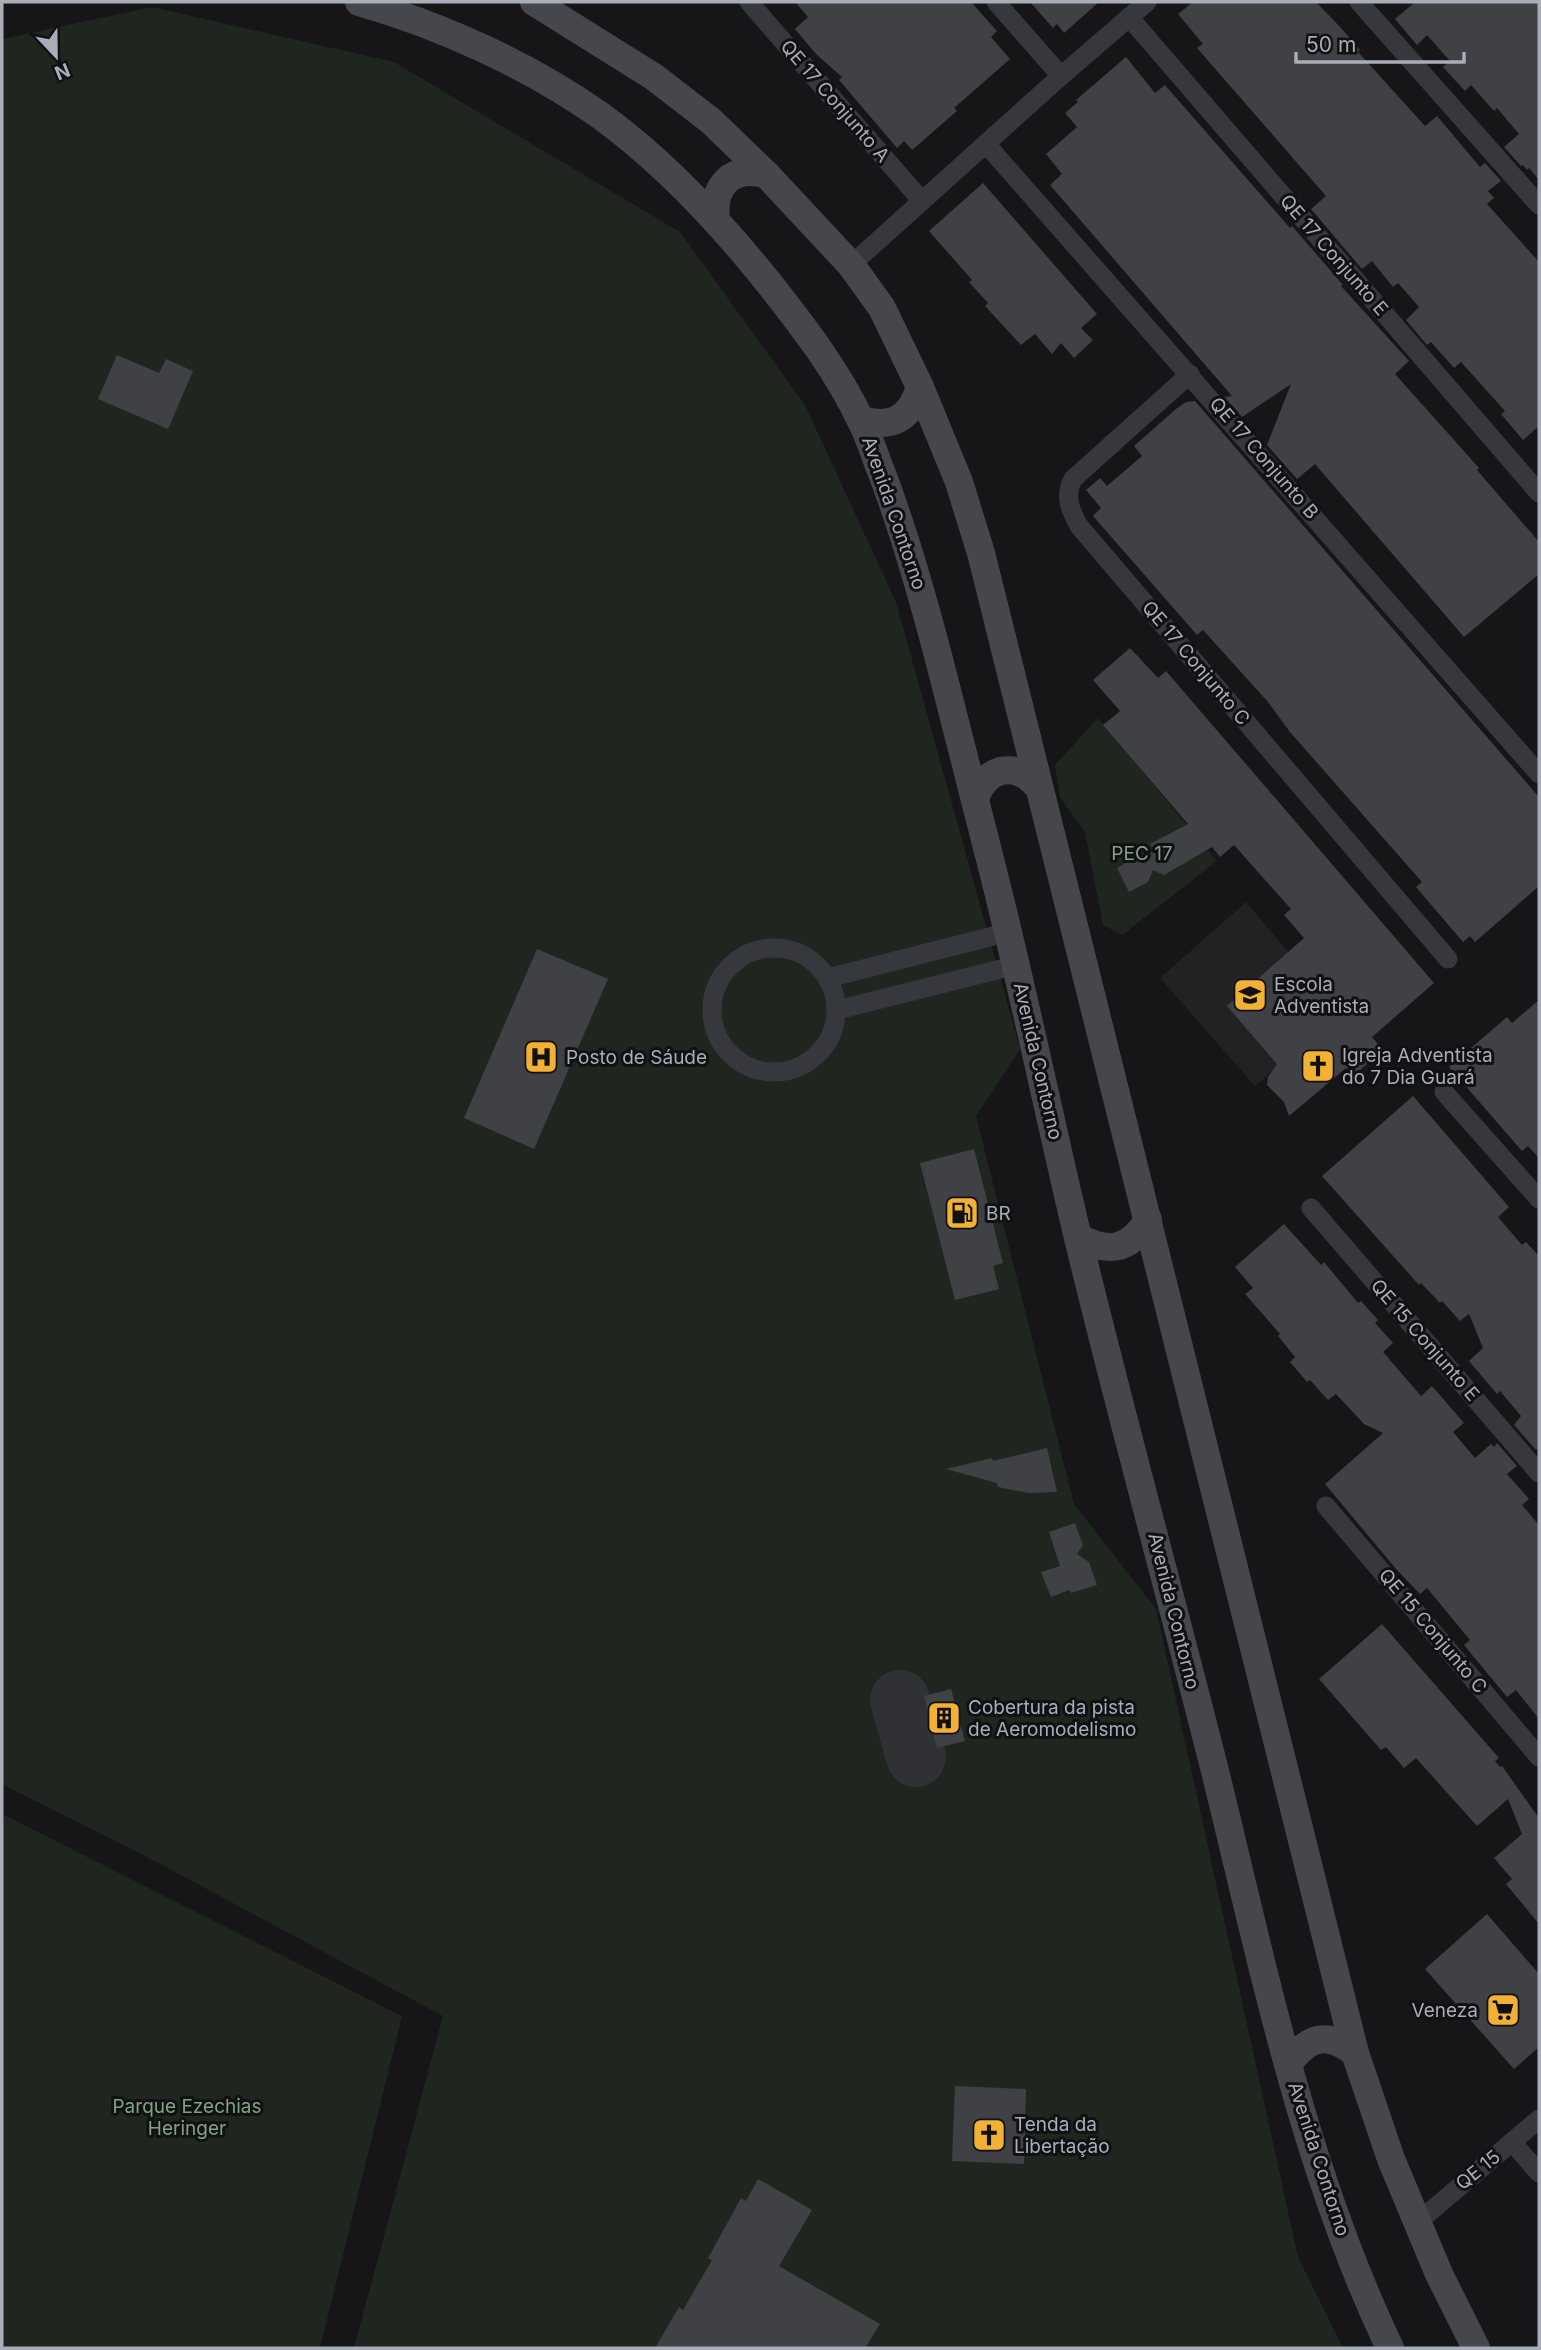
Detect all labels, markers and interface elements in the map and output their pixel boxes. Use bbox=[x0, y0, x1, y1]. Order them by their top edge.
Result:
north arrow bbox=[21, 21, 91, 91]
scale bar bbox=[1296, 21, 1464, 65]
text: 50 m bbox=[1306, 32, 1356, 57]
street label: QE 17 Conjunto A bbox=[776, 35, 894, 167]
text: N bbox=[51, 58, 73, 85]
street label: QE 17 Conjunto E bbox=[1275, 190, 1393, 320]
street label: QE 17 Conjunto B bbox=[1205, 392, 1323, 524]
street label: Avenida Contorno bbox=[857, 433, 931, 593]
street label: QE 17 Conjunto C bbox=[1137, 596, 1255, 730]
park label: PEC 17 bbox=[1111, 842, 1173, 865]
place label: Escola Adventista bbox=[1274, 973, 1369, 1018]
school or university icon: Escola Adventista bbox=[1231, 976, 1269, 1014]
street label: Avenida Contorno bbox=[1009, 980, 1067, 1142]
hospital icon: Posto de Sáude bbox=[522, 1038, 560, 1076]
place label: Igreja Adventista do 7 Dia Guará bbox=[1342, 1044, 1493, 1089]
place label: Posto de Sáude bbox=[566, 1046, 707, 1069]
church icon: Igreja Adventista do 7 Dia Guará bbox=[1299, 1047, 1337, 1085]
fuel station icon: BR bbox=[943, 1194, 981, 1232]
place label: BR bbox=[986, 1202, 1011, 1225]
street label: QE 15 Conjunto E bbox=[1366, 1274, 1484, 1406]
street label: Avenida Contorno bbox=[1143, 1530, 1205, 1692]
street label: QE 15 Conjunto C bbox=[1374, 1564, 1492, 1698]
place label: Cobertura da pista de Aeromodelismo bbox=[968, 1696, 1137, 1741]
building icon: Cobertura da pista de Aeromodelismo bbox=[925, 1699, 963, 1737]
supermarket icon: Veneza bbox=[1484, 1991, 1522, 2029]
place label: Veneza bbox=[1412, 1999, 1478, 2022]
street label: Avenida Contorno bbox=[1283, 2079, 1355, 2239]
park label: Parque Ezechias Heringer bbox=[112, 2095, 262, 2140]
place label: Tenda da Libertação bbox=[1014, 2113, 1110, 2158]
church icon: Tenda da Libertação bbox=[970, 2116, 1008, 2154]
street label: QE 15 bbox=[1451, 2145, 1505, 2195]

